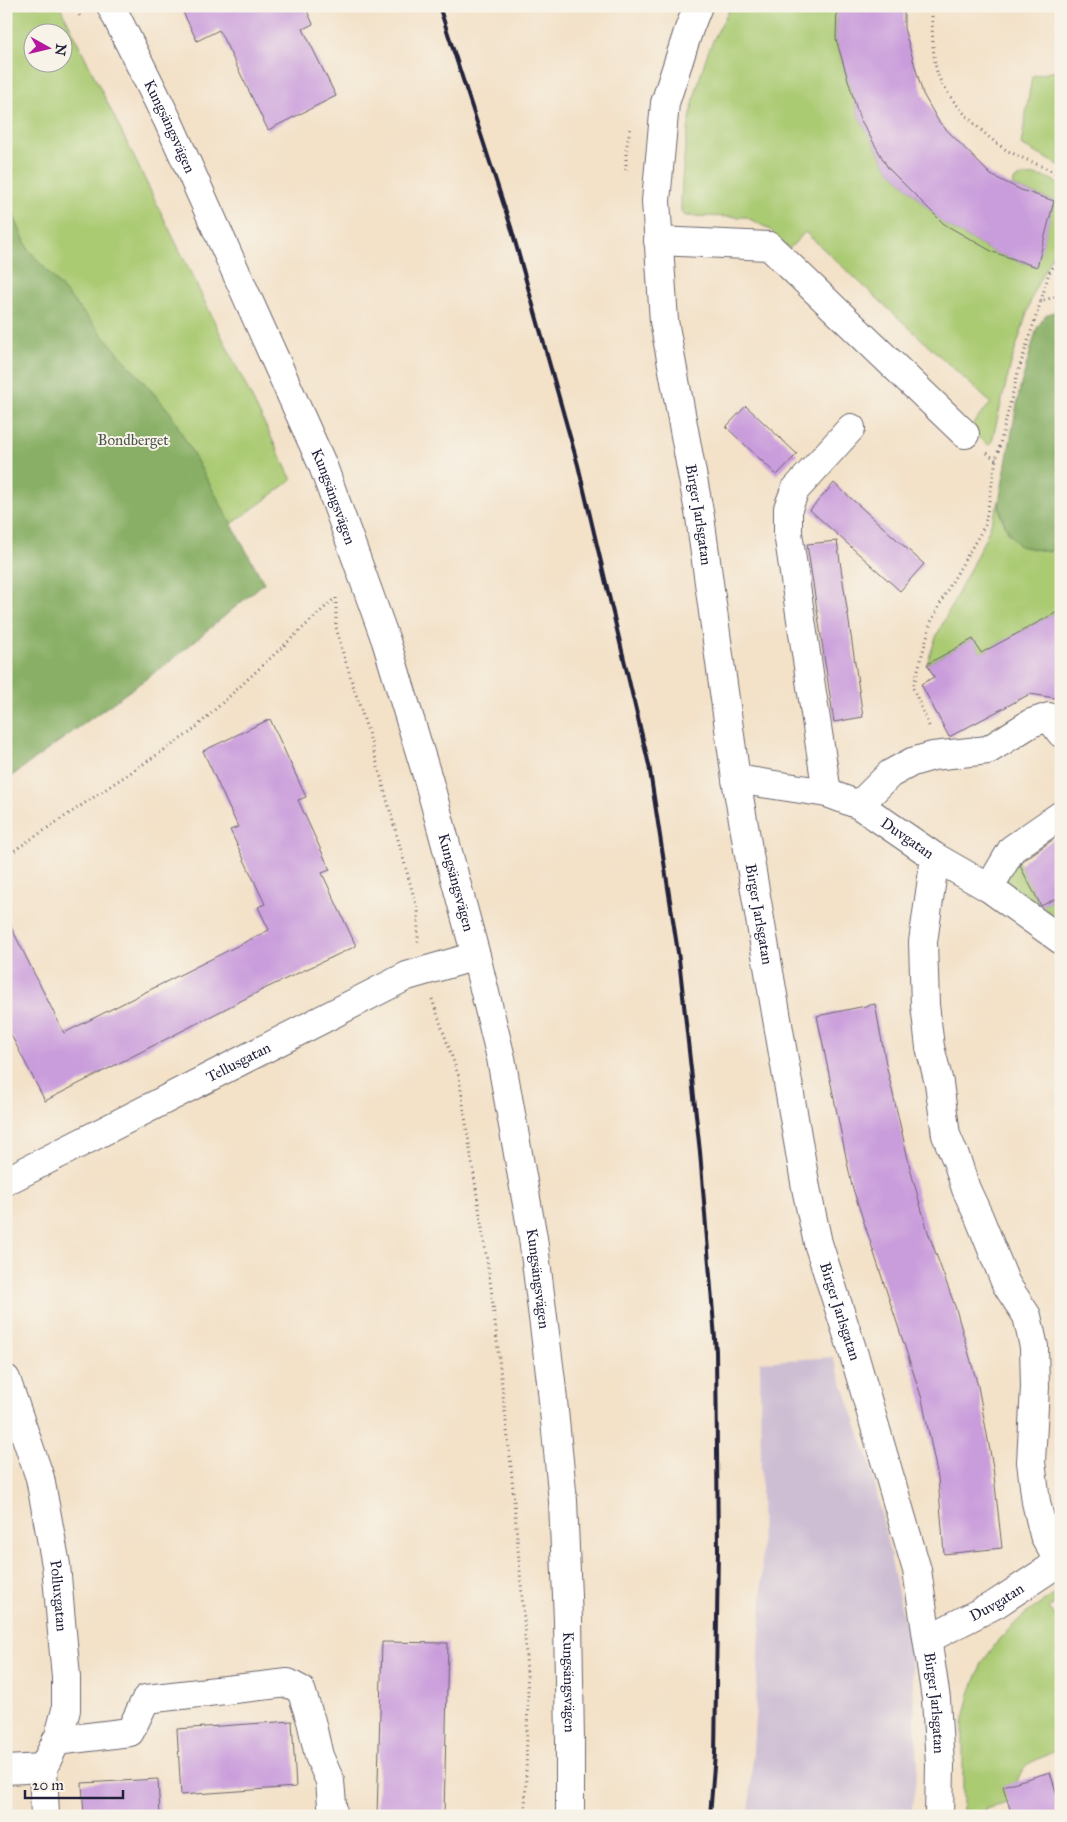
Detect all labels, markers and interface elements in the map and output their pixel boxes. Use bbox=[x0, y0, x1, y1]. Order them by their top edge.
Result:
north arrow bbox=[22, 22, 72, 72]
text: N bbox=[51, 43, 70, 57]
street label: Kungsängsvägen bbox=[140, 77, 199, 176]
park label: Bondberget bbox=[98, 431, 169, 449]
street label: Kungsängsvägen bbox=[307, 446, 360, 547]
street label: Birger Jarlsgatan bbox=[681, 463, 716, 566]
street label: Duvgatan bbox=[878, 814, 937, 863]
street label: Kungsängsvägen bbox=[434, 831, 478, 933]
street label: Birger Jarlsgatan bbox=[742, 862, 777, 966]
street label: Tellusgatan bbox=[203, 1038, 274, 1086]
street label: Kungsängsvägen bbox=[522, 1227, 553, 1330]
street label: Birger Jarlsgatan bbox=[816, 1260, 864, 1363]
street label: Polluxgatan bbox=[46, 1558, 71, 1632]
street label: Duvgatan bbox=[966, 1579, 1027, 1625]
street label: Kungsängsvägen bbox=[559, 1632, 579, 1733]
street label: Birger Jarlsgatan bbox=[920, 1651, 948, 1754]
scale bar bbox=[25, 1767, 122, 1799]
text: 20 m bbox=[32, 1776, 64, 1794]

